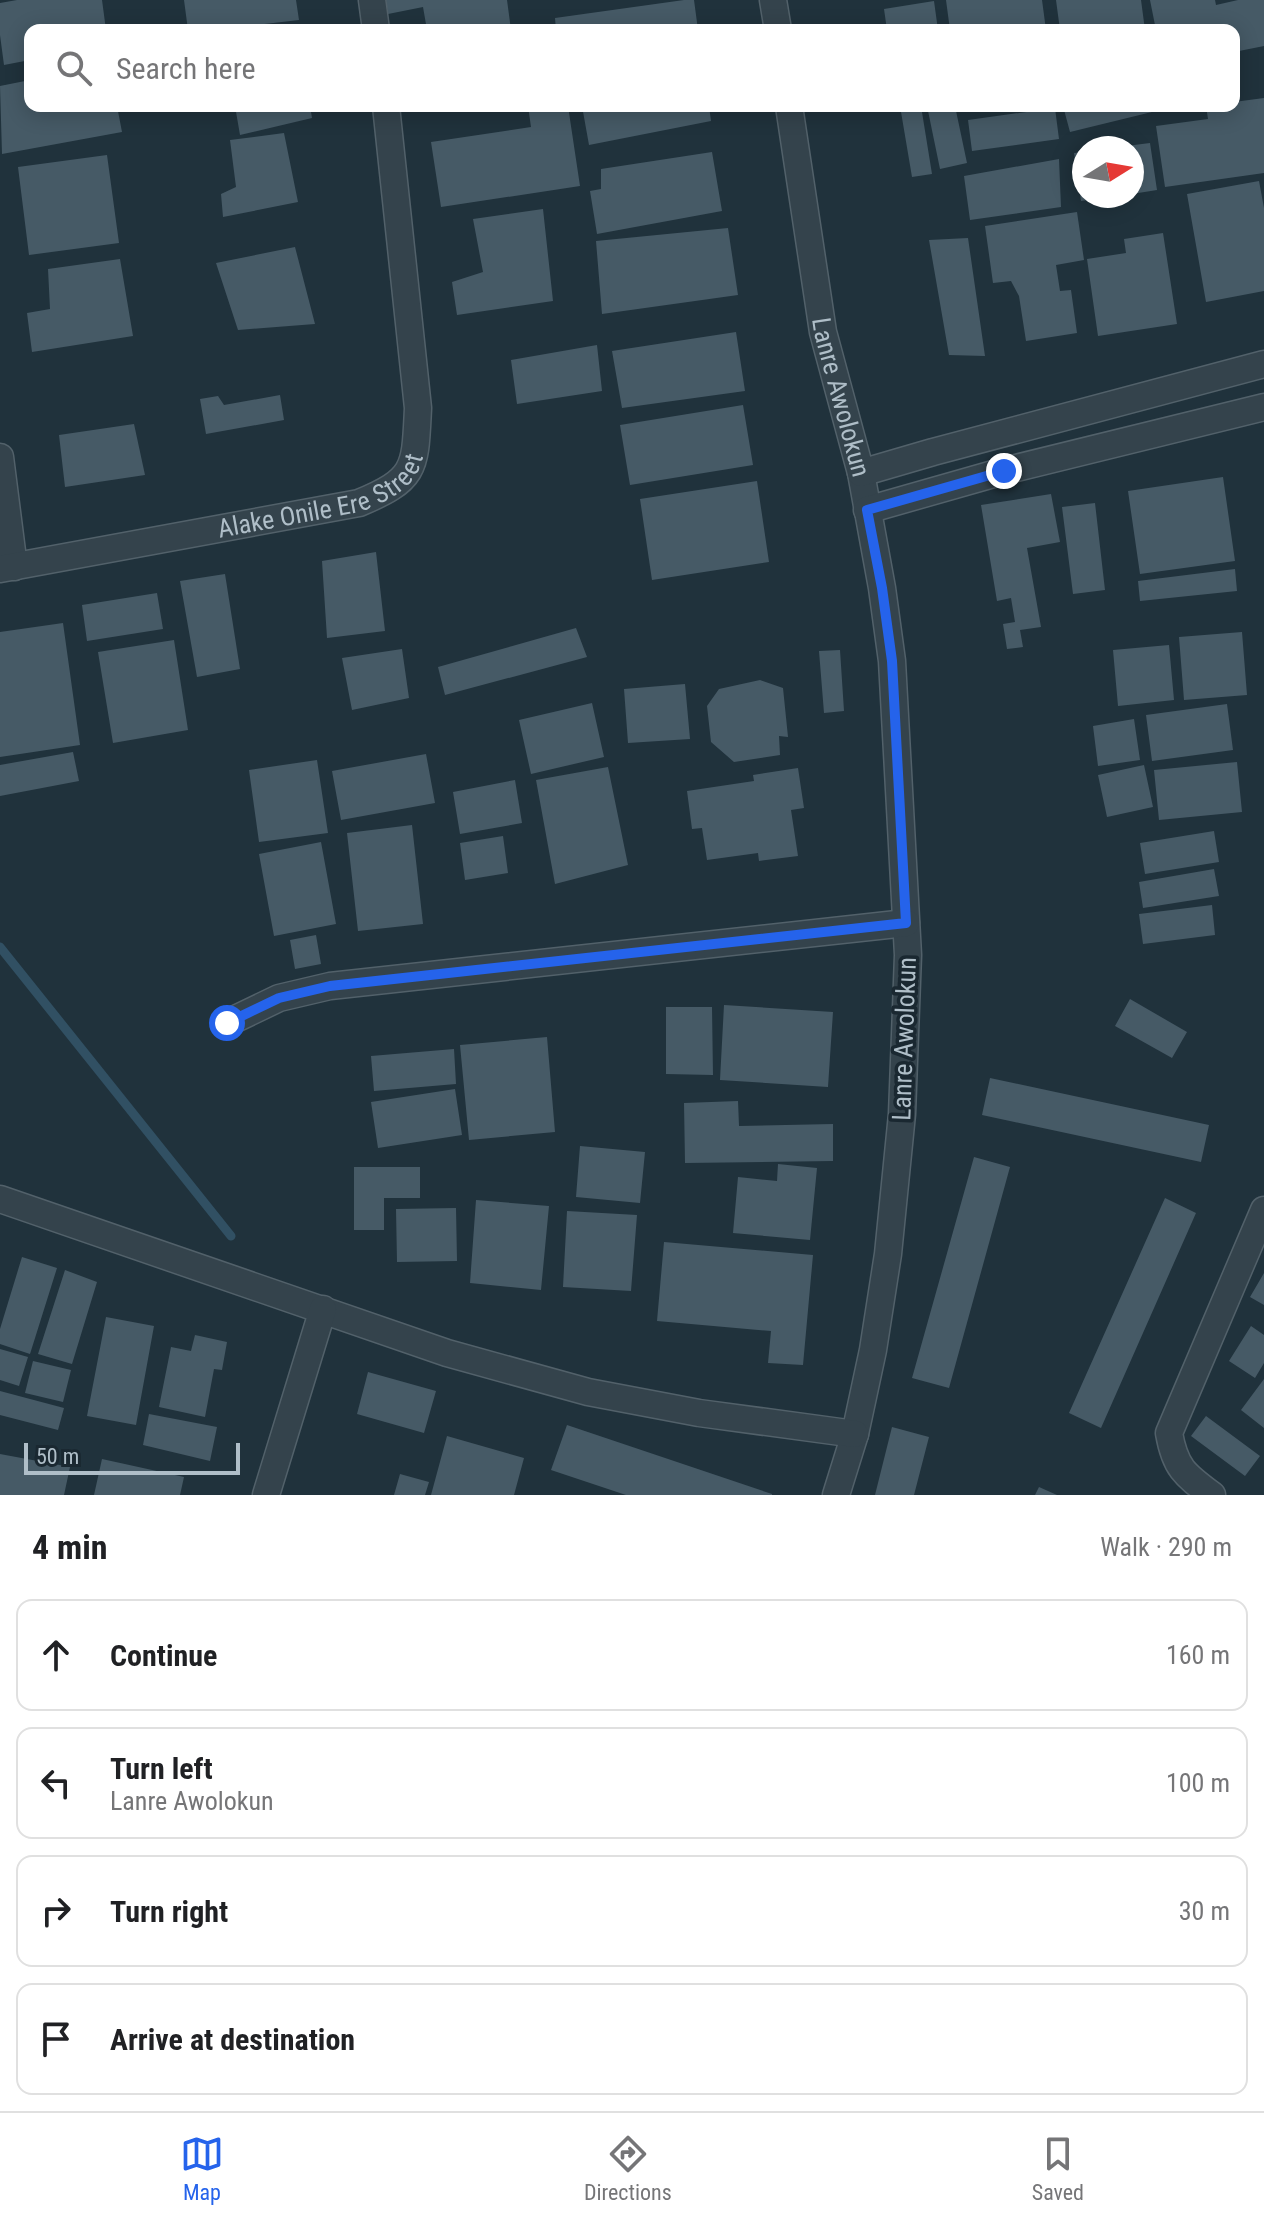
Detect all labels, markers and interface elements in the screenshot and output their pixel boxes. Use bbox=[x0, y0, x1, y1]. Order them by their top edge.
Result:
search box bbox=[24, 24, 1240, 112]
icon: search bbox=[52, 46, 96, 90]
text: Search here bbox=[116, 51, 256, 86]
north arrow bbox=[1072, 136, 1144, 208]
street label: Lanre Awolokun bbox=[806, 316, 876, 480]
street label: Alake Onile Ere Street bbox=[215, 450, 429, 544]
route end bbox=[986, 453, 1022, 489]
street label: Lanre Awolokun bbox=[886, 957, 922, 1121]
route start bbox=[209, 1005, 245, 1041]
scale bar bbox=[24, 1439, 240, 1475]
text: 50 m bbox=[36, 1444, 79, 1469]
text: 4 min bbox=[32, 1527, 108, 1567]
text: Walk · 290 m bbox=[1100, 1532, 1232, 1562]
icon: ahead bbox=[34, 1633, 78, 1677]
text: Continue bbox=[110, 1638, 217, 1673]
text: 160 m bbox=[1166, 1640, 1230, 1670]
text: Turn left bbox=[110, 1751, 213, 1786]
icon: left bbox=[34, 1761, 78, 1805]
text: 100 m bbox=[1166, 1768, 1230, 1798]
text: Lanre Awolokun bbox=[110, 1786, 274, 1816]
icon: right bbox=[34, 1889, 78, 1933]
text: Turn right bbox=[110, 1894, 228, 1929]
text: 30 m bbox=[1179, 1896, 1230, 1926]
icon: arrive bbox=[34, 2017, 78, 2061]
text: Arrive at destination bbox=[110, 2022, 355, 2057]
tab: Map bbox=[180, 2132, 224, 2205]
tab: Directions bbox=[584, 2132, 672, 2205]
tab: Saved bbox=[1032, 2132, 1084, 2205]

